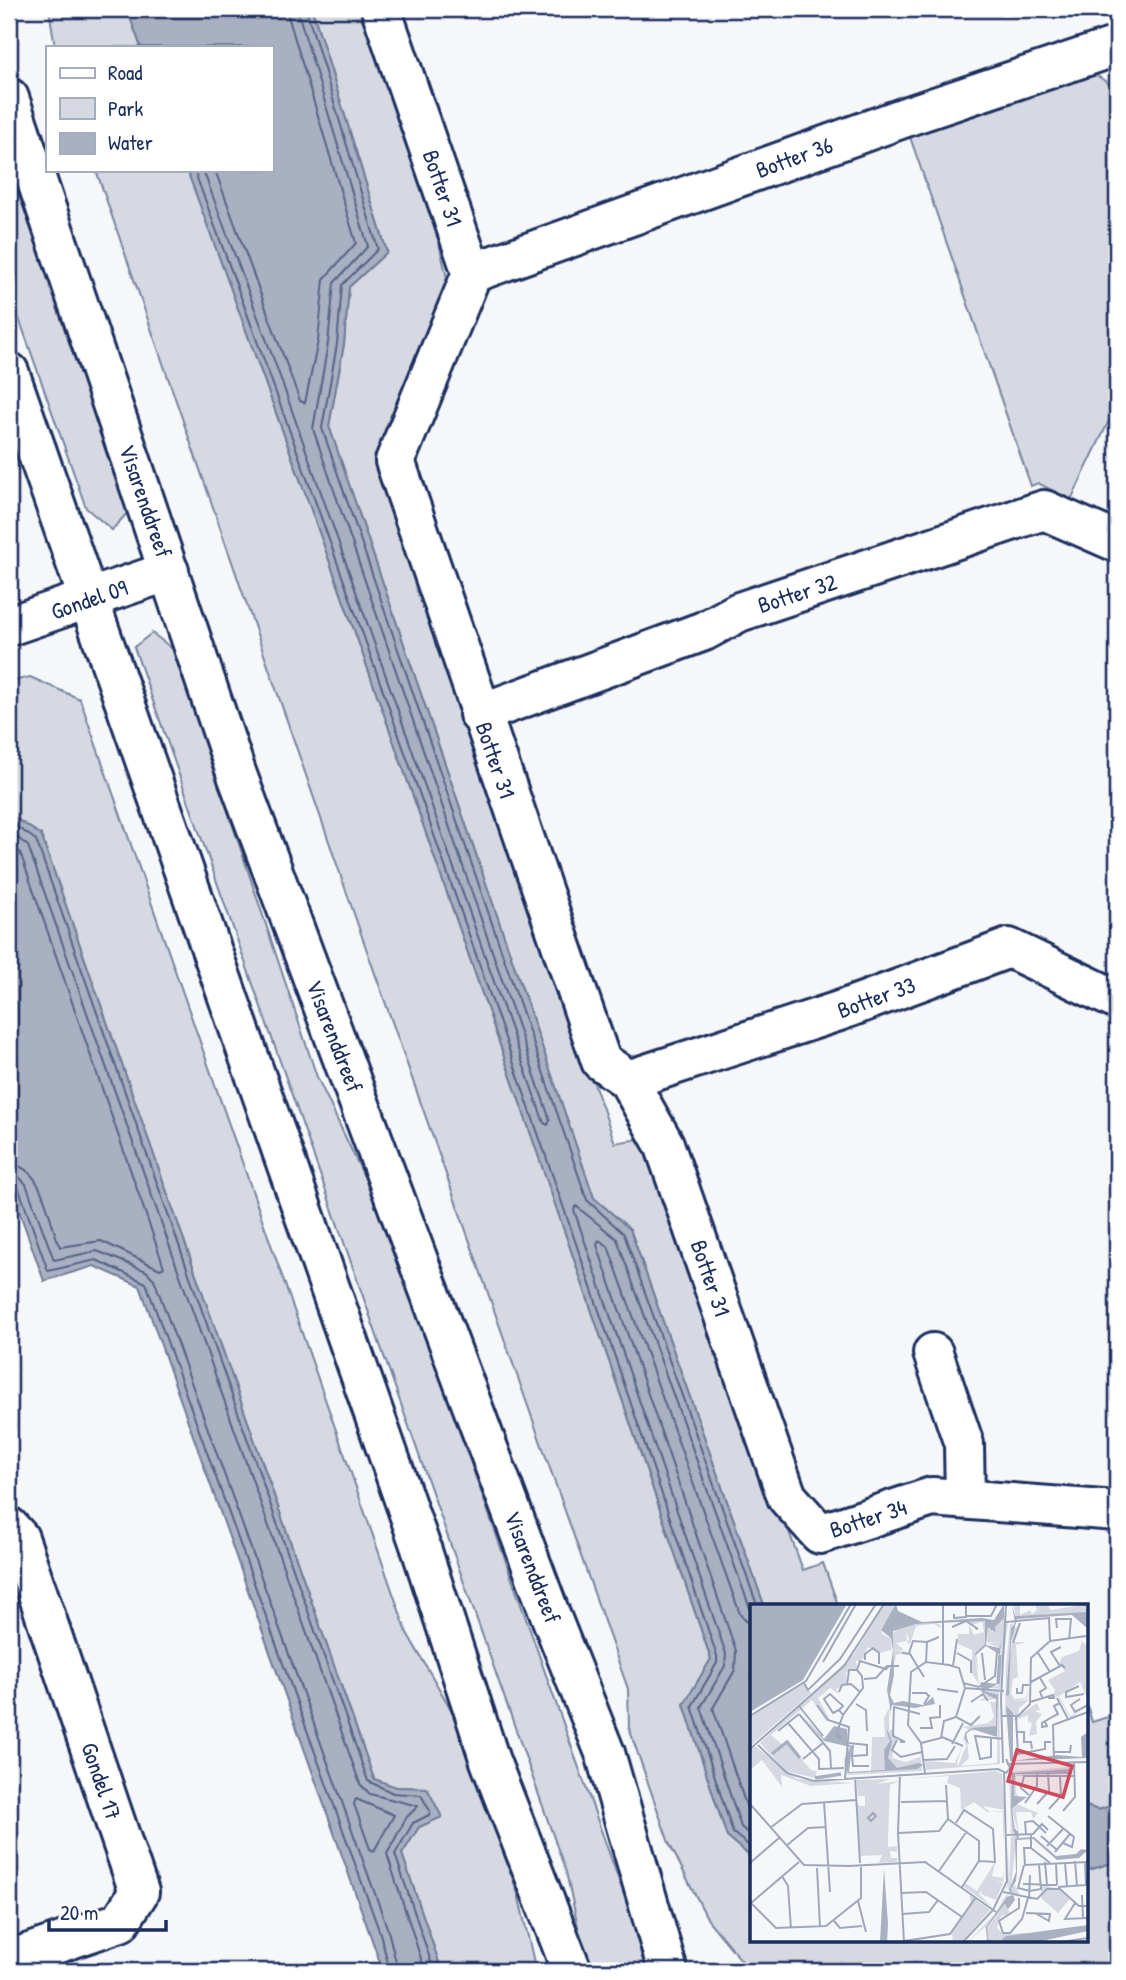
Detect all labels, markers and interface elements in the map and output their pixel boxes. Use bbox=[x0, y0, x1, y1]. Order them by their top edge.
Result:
legend bbox=[46, 46, 273, 172]
text: Road bbox=[108, 58, 142, 87]
text: Park bbox=[108, 94, 143, 123]
text: Water bbox=[108, 128, 153, 157]
street label: Botter 36 bbox=[751, 129, 837, 185]
street label: Botter 31 bbox=[416, 146, 470, 230]
street label: Visarenddreef bbox=[112, 440, 180, 562]
street label: Botter 32 bbox=[754, 566, 841, 620]
street label: Gondel 09 bbox=[47, 571, 131, 627]
street label: Botter 31 bbox=[469, 718, 523, 802]
street label: Botter 33 bbox=[833, 969, 919, 1025]
street label: Visarenddreef bbox=[299, 975, 371, 1097]
street label: Botter 31 bbox=[684, 1236, 738, 1320]
street label: Botter 34 bbox=[826, 1491, 910, 1545]
street label: Visarenddreef bbox=[497, 1506, 569, 1628]
inset map bbox=[750, 1604, 1088, 1941]
street label: Gondel 17 bbox=[74, 1738, 130, 1824]
scale bar bbox=[49, 1889, 166, 1933]
text: 20 m bbox=[60, 1898, 98, 1927]

